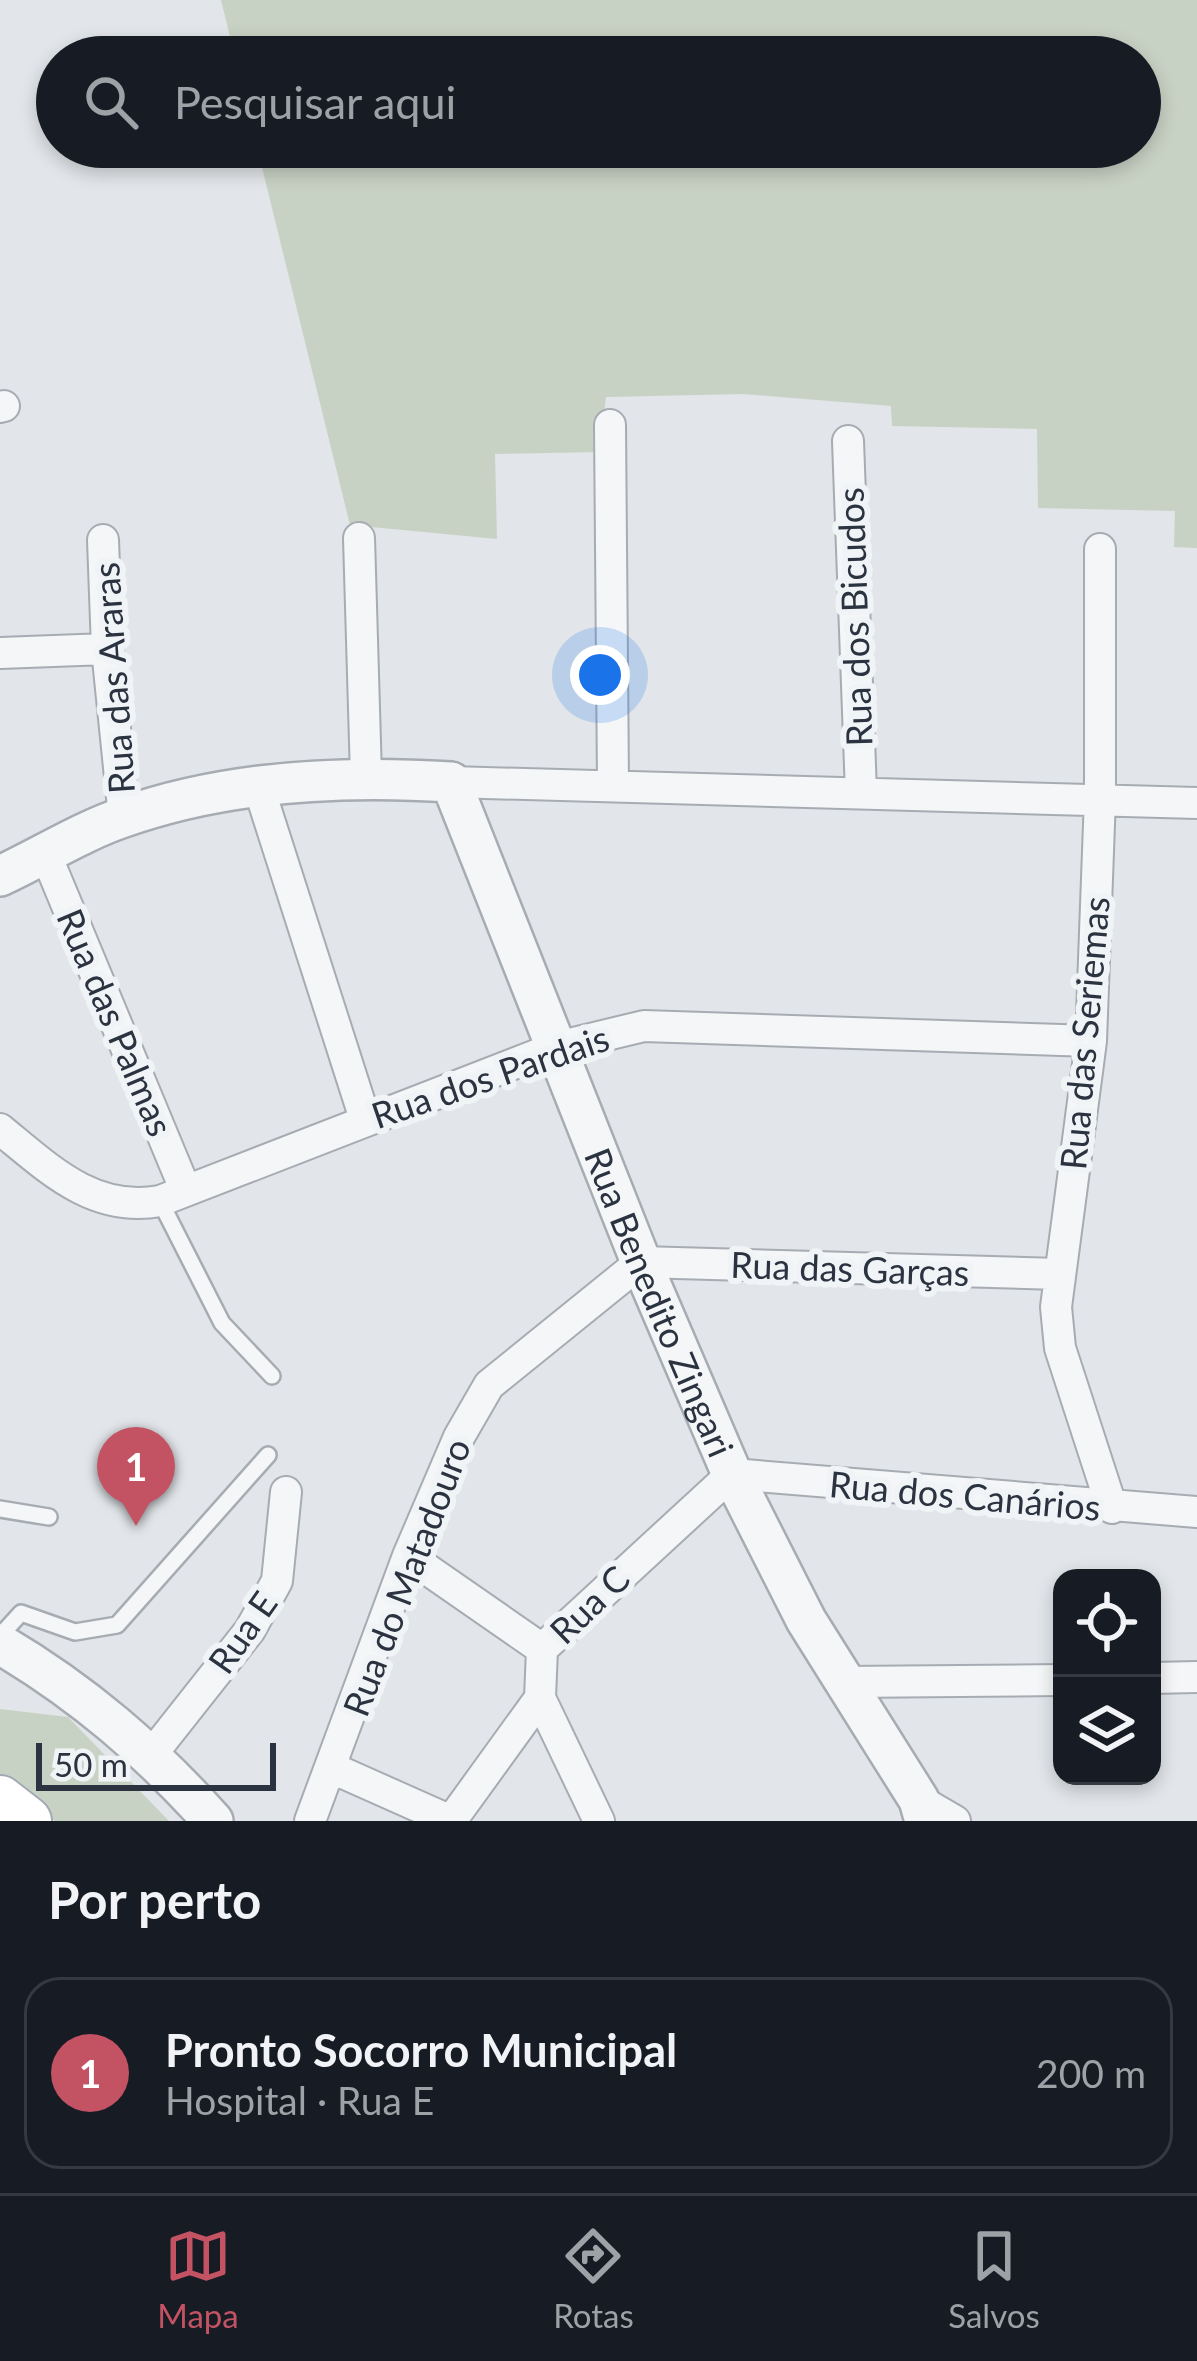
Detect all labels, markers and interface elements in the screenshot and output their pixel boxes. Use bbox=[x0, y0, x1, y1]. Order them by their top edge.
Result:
search box bbox=[36, 36, 1161, 168]
icon: search bbox=[78, 69, 144, 135]
text: Pesquisar aqui bbox=[174, 75, 456, 129]
street label: Rua dos Bicudos bbox=[827, 487, 881, 747]
street label: Rua das Araras bbox=[83, 561, 143, 795]
your location bbox=[570, 645, 630, 705]
street label: Rua das Seriemas bbox=[1050, 895, 1118, 1171]
street label: Rua das Palmas bbox=[48, 902, 184, 1142]
street label: Rua dos Pardais bbox=[366, 1015, 614, 1137]
street label: Rua Benedito Zingari bbox=[576, 1142, 744, 1463]
street label: Rua das Garças bbox=[730, 1242, 970, 1294]
pin: 1 bbox=[97, 1427, 175, 1526]
street label: Rua do Matadouro bbox=[333, 1432, 479, 1722]
street label: Rua dos Canários bbox=[828, 1461, 1102, 1529]
street label: Rua C bbox=[540, 1556, 638, 1652]
map controls bbox=[1053, 1569, 1161, 1785]
button: locate bbox=[1053, 1569, 1161, 1677]
street label: Rua E bbox=[198, 1583, 286, 1681]
button: layers bbox=[1053, 1677, 1161, 1785]
scale bar bbox=[36, 1737, 276, 1790]
text: 50 m bbox=[54, 1744, 128, 1784]
text: Por perto bbox=[48, 1869, 261, 1930]
text: Pronto Socorro Municipal bbox=[165, 2023, 677, 2077]
text: 1 bbox=[79, 2050, 101, 2096]
text: 200 m bbox=[1036, 2050, 1146, 2096]
text: Hospital · Rua E bbox=[165, 2077, 434, 2123]
tab: Mapa bbox=[157, 2223, 239, 2335]
tab: Rotas bbox=[553, 2223, 634, 2335]
tab: Salvos bbox=[948, 2223, 1040, 2335]

